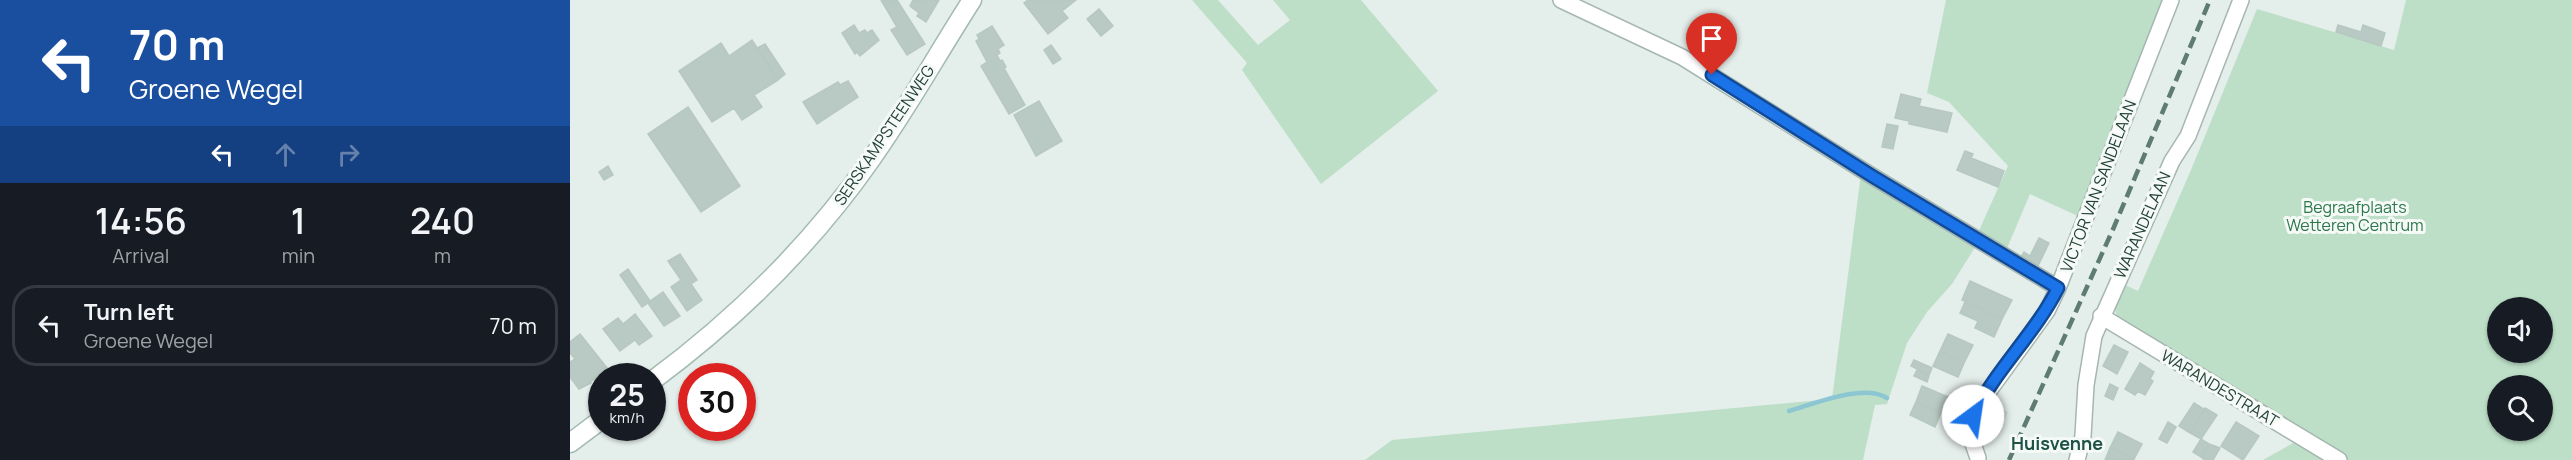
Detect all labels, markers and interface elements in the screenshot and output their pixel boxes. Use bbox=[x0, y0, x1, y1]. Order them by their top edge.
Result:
pin bbox=[1686, 13, 1737, 75]
text: 70 m bbox=[129, 15, 225, 73]
icon: arrive bbox=[1695, 22, 1728, 55]
icon: left bbox=[30, 24, 108, 102]
street label: SERSKAMPSTEENWEG bbox=[829, 60, 939, 210]
text: Groene Wegel bbox=[129, 70, 303, 107]
street label: VICTOR VAN SANDELAAN bbox=[2055, 97, 2141, 275]
icon: left bbox=[206, 138, 239, 171]
icon: ahead bbox=[269, 138, 302, 171]
icon: right bbox=[332, 138, 365, 171]
street label: WARANDELAAN bbox=[2109, 168, 2175, 282]
text: 14:56 bbox=[95, 196, 187, 245]
text: 1 bbox=[291, 196, 306, 245]
text: 240 bbox=[410, 196, 475, 245]
park label: Begraafplaats Wetteren Centrum bbox=[2286, 196, 2424, 236]
text: Arrival bbox=[112, 242, 169, 269]
text: min bbox=[282, 242, 315, 269]
text: m bbox=[434, 242, 451, 269]
text: Turn left bbox=[84, 297, 174, 327]
map controls bbox=[2487, 297, 2553, 441]
button: sound bbox=[2487, 297, 2553, 363]
icon: left bbox=[33, 309, 66, 342]
text: 70 m bbox=[489, 311, 537, 341]
text: Groene Wegel bbox=[84, 327, 213, 354]
street label: WARANDESTRAAT bbox=[2157, 344, 2283, 432]
speed limit sign: 30 bbox=[678, 363, 756, 441]
text: 25 bbox=[609, 374, 645, 415]
button: search bbox=[2487, 375, 2553, 441]
position arrow bbox=[1941, 384, 2005, 448]
text: km/h bbox=[610, 407, 644, 428]
district label: Huisvenne bbox=[2011, 431, 2103, 455]

